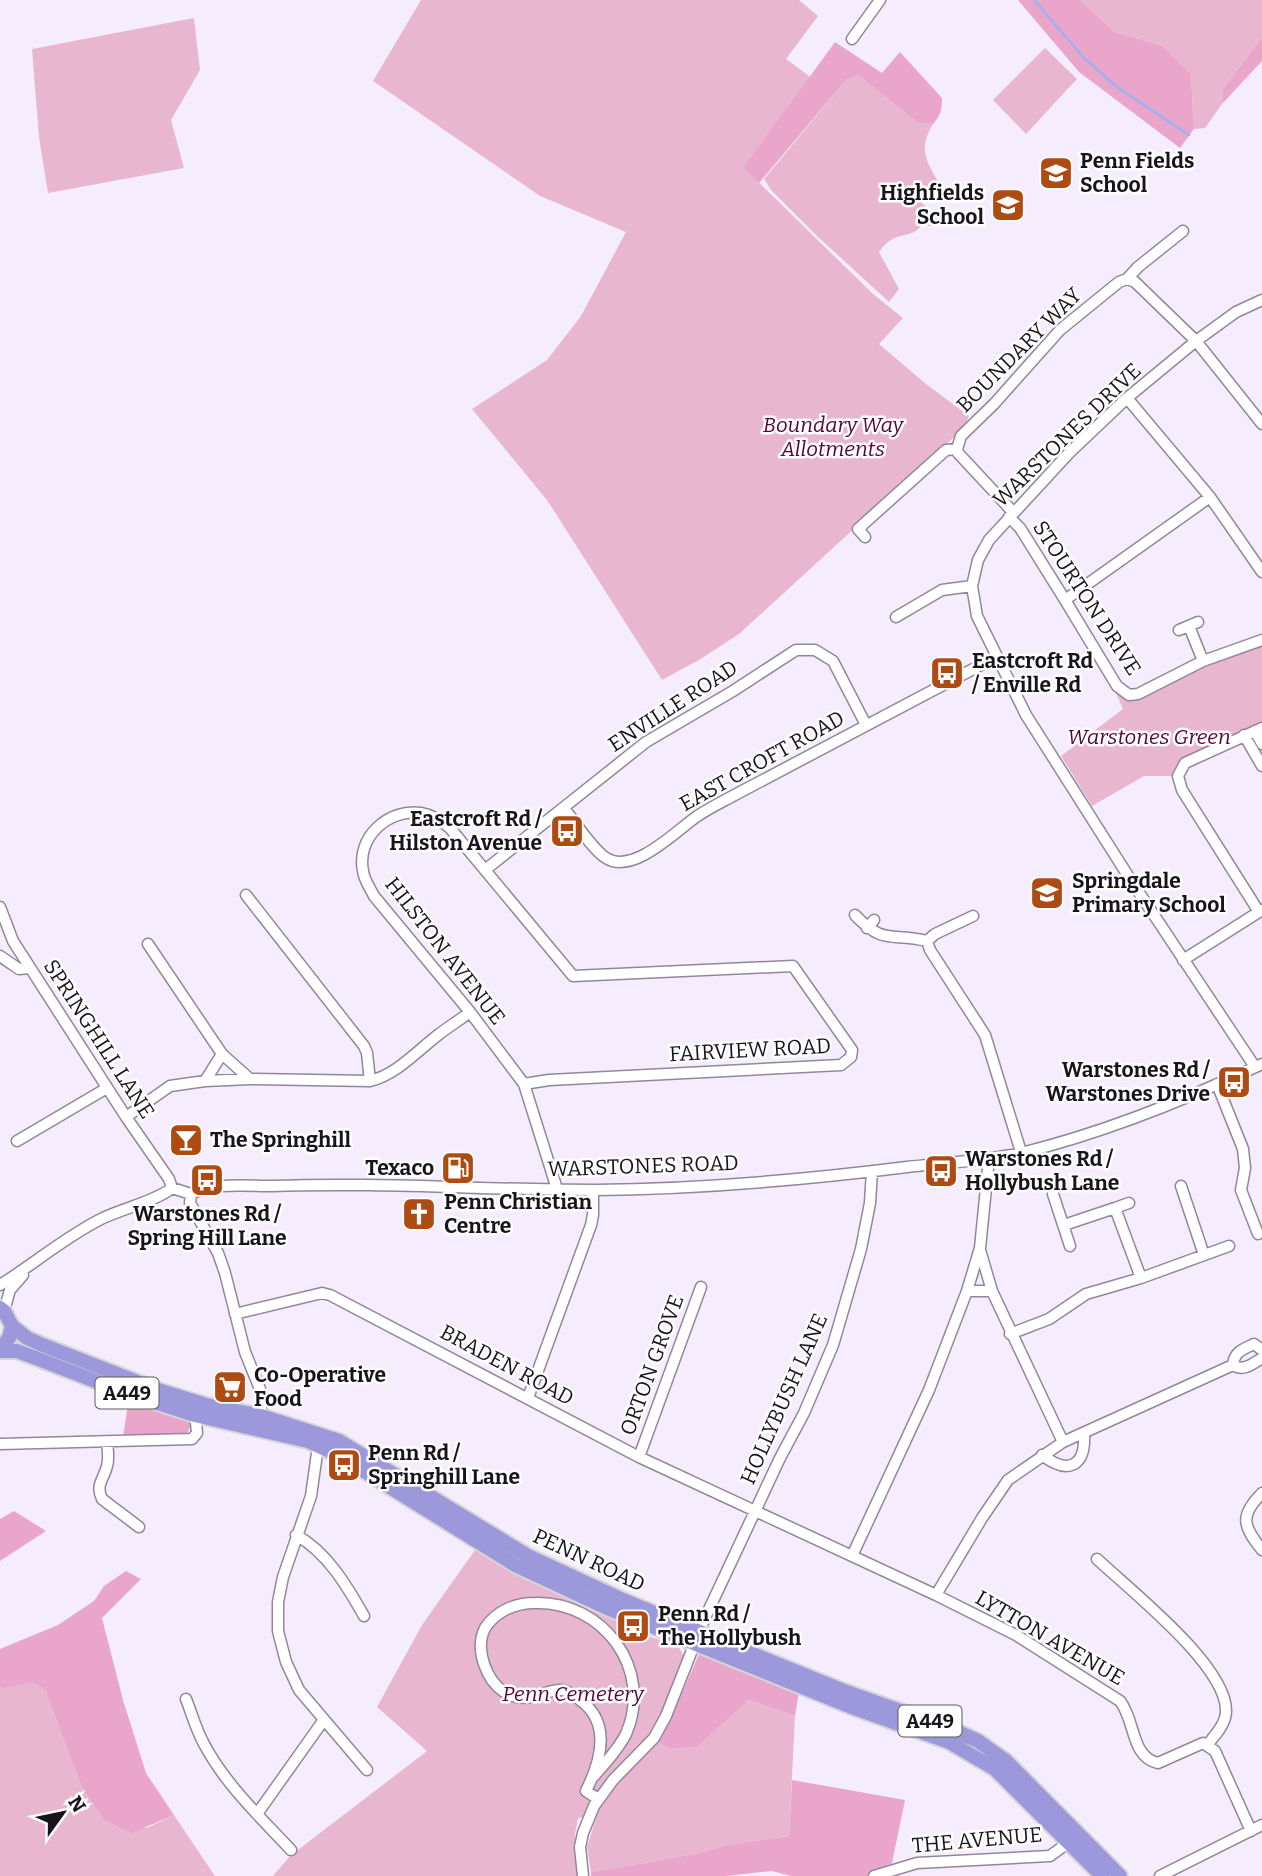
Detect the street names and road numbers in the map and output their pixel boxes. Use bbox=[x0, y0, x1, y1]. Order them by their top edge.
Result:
street label: BOUNDARY WAY bbox=[951, 282, 1087, 418]
street label: WARSTONES DRIVE bbox=[987, 357, 1147, 513]
street label: STOURTON DRIVE bbox=[1027, 516, 1147, 680]
street label: ENVILLE ROAD bbox=[603, 655, 743, 757]
street label: EAST CROFT ROAD bbox=[675, 705, 849, 817]
street label: HILSTON AVENUE bbox=[379, 872, 511, 1030]
street label: SPRINGHILL LANE bbox=[38, 955, 160, 1123]
street label: FAIRVIEW ROAD bbox=[668, 1033, 832, 1067]
street label: WARSTONES ROAD bbox=[547, 1150, 739, 1182]
street label: ORTON GROVE bbox=[615, 1291, 689, 1439]
street label: HOLLYBUSH LANE bbox=[735, 1309, 833, 1489]
street label: BRADEN ROAD bbox=[436, 1319, 578, 1411]
road number: A449 bbox=[96, 1378, 158, 1408]
street label: PENN ROAD bbox=[529, 1523, 649, 1597]
street label: LYTTON AVENUE bbox=[971, 1585, 1129, 1691]
road number: A449 bbox=[898, 1706, 962, 1736]
street label: THE AVENUE bbox=[911, 1821, 1043, 1859]

